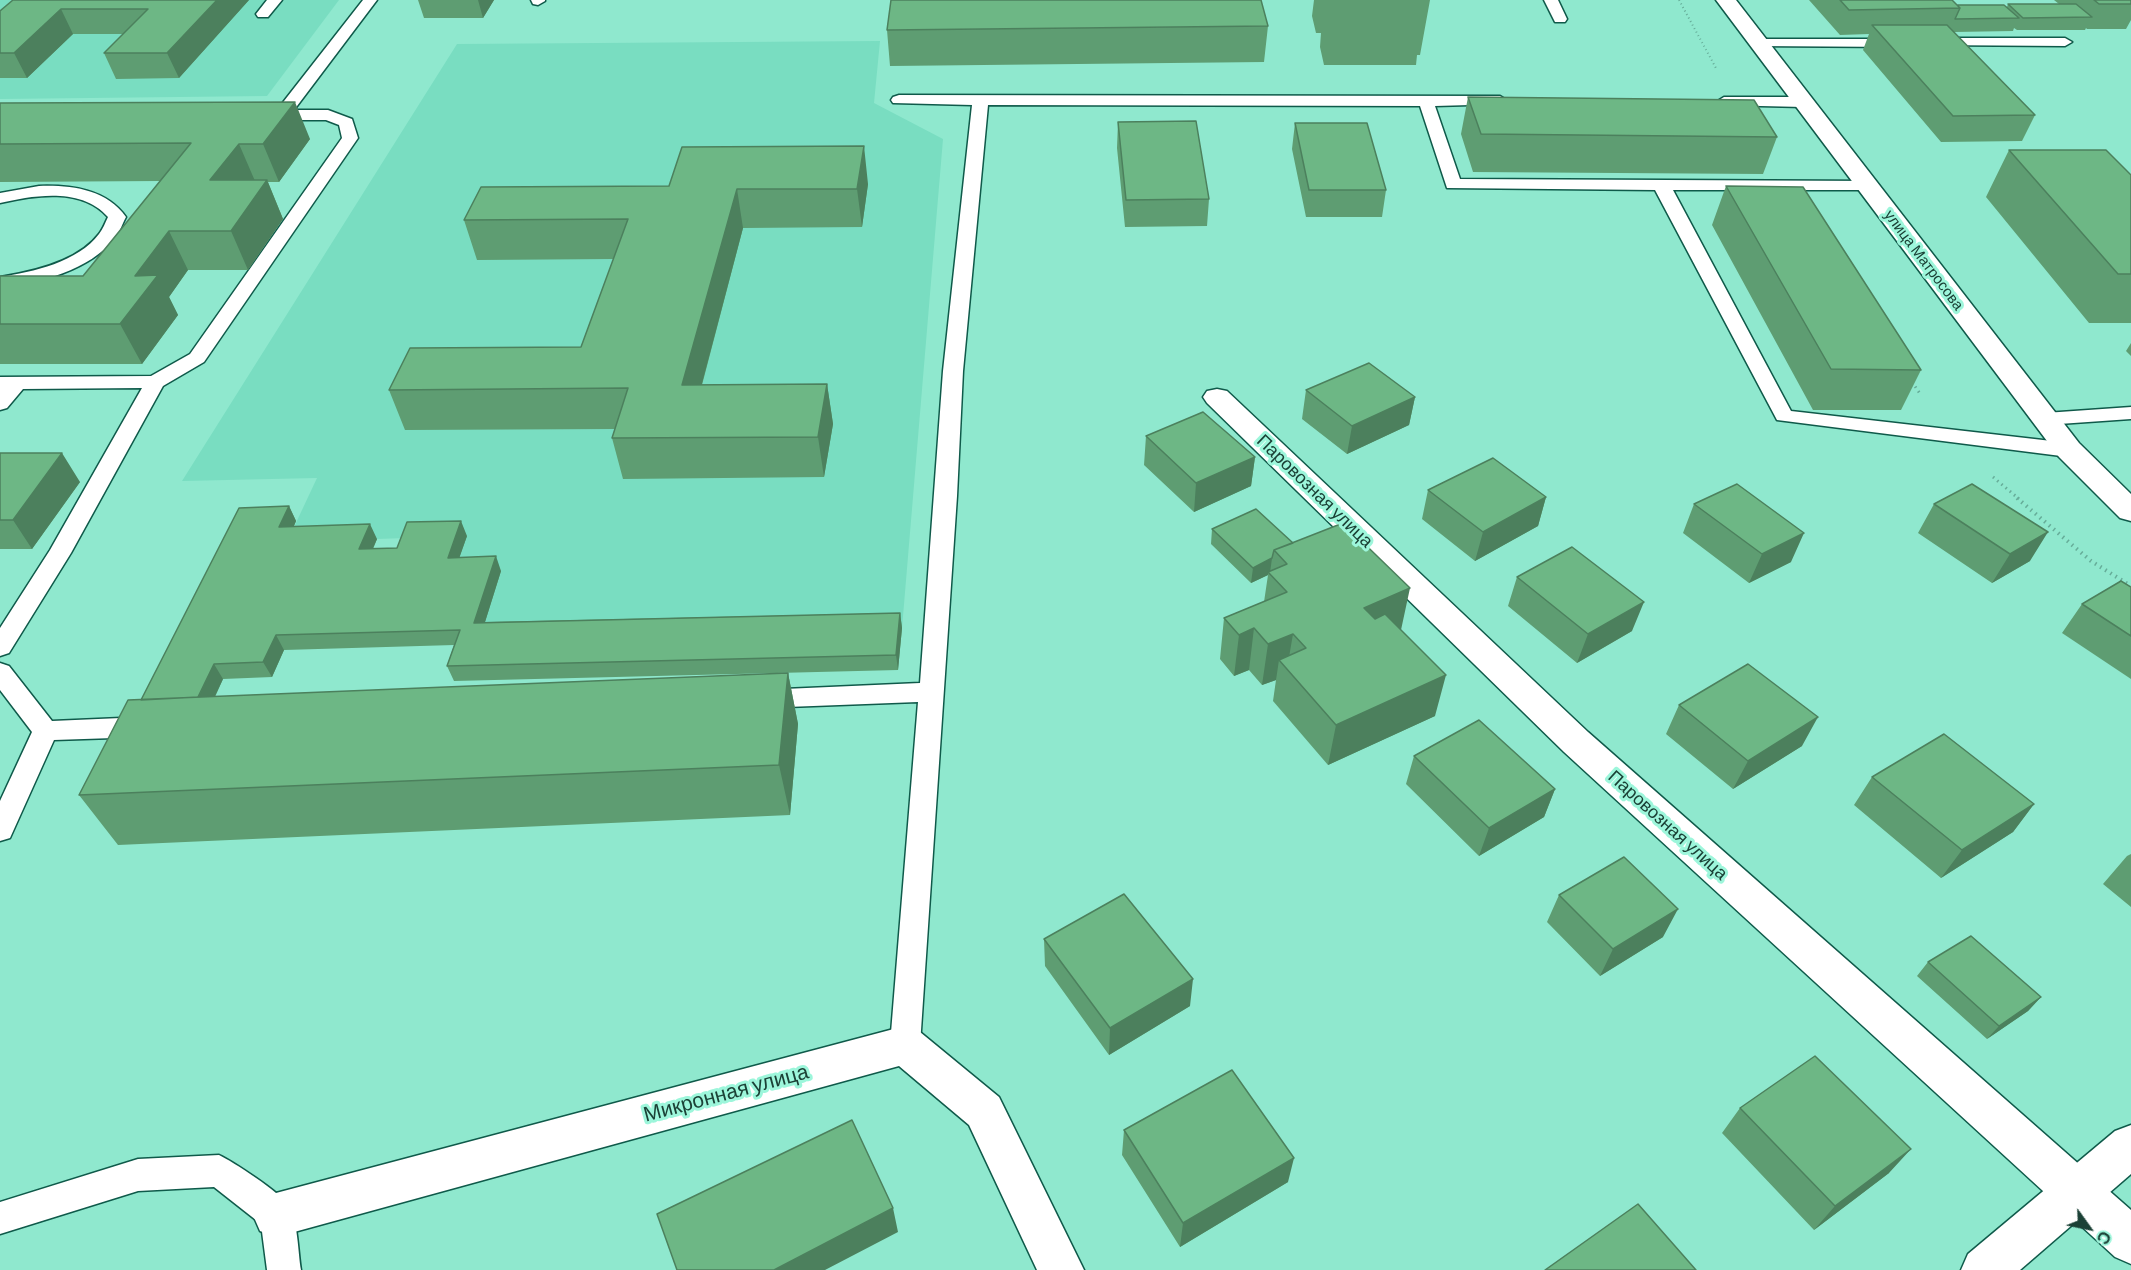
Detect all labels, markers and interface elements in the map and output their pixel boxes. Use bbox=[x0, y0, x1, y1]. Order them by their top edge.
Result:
street label: улица Матросова bbox=[1881, 206, 1967, 314]
street label: Паровозная улица bbox=[1252, 430, 1378, 552]
street label: Паровозная улица bbox=[1604, 766, 1732, 884]
street label: Микронная улица bbox=[641, 1059, 811, 1127]
north arrow bbox=[2059, 1198, 2119, 1258]
text: С bbox=[2093, 1228, 2116, 1248]

